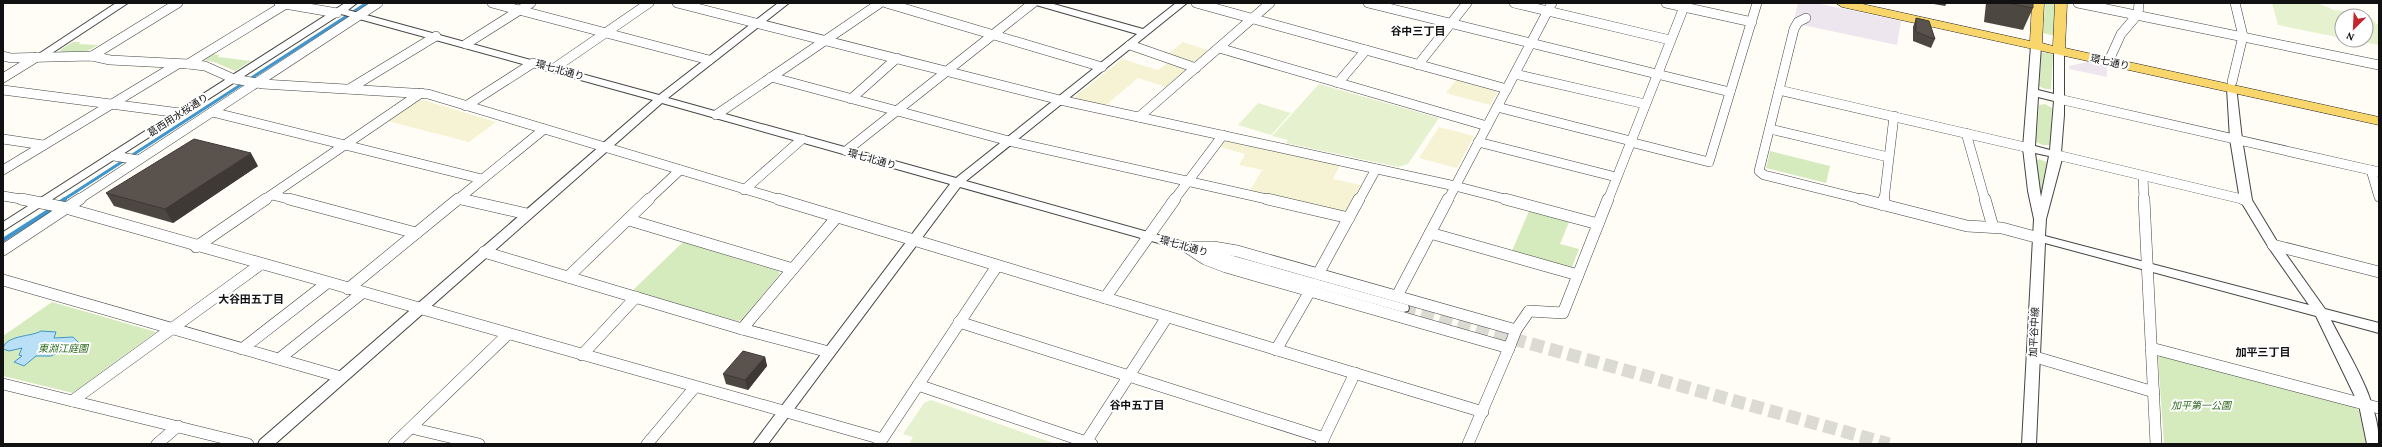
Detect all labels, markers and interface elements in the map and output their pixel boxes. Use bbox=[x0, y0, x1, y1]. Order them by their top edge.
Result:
north arrow bbox=[2334, 8, 2374, 48]
district label: 谷中三丁目 bbox=[1391, 25, 1446, 37]
text: N bbox=[2344, 30, 2356, 44]
street label: 環七通り bbox=[2089, 52, 2131, 72]
street label: 環七北通り bbox=[534, 58, 586, 82]
street label: 葛西用水桜通り bbox=[146, 91, 210, 139]
street label: 環七北通り bbox=[846, 147, 898, 171]
street label: 環七北通り bbox=[1158, 234, 1210, 258]
district label: 大谷田五丁目 bbox=[218, 293, 284, 305]
street label: 加平谷中線 bbox=[2027, 307, 2041, 357]
park label: 東淵江庭園 bbox=[38, 343, 90, 354]
district label: 加平三丁目 bbox=[2236, 346, 2291, 358]
district label: 谷中五丁目 bbox=[1110, 399, 1165, 411]
park label: 加平第一公園 bbox=[2171, 400, 2233, 411]

